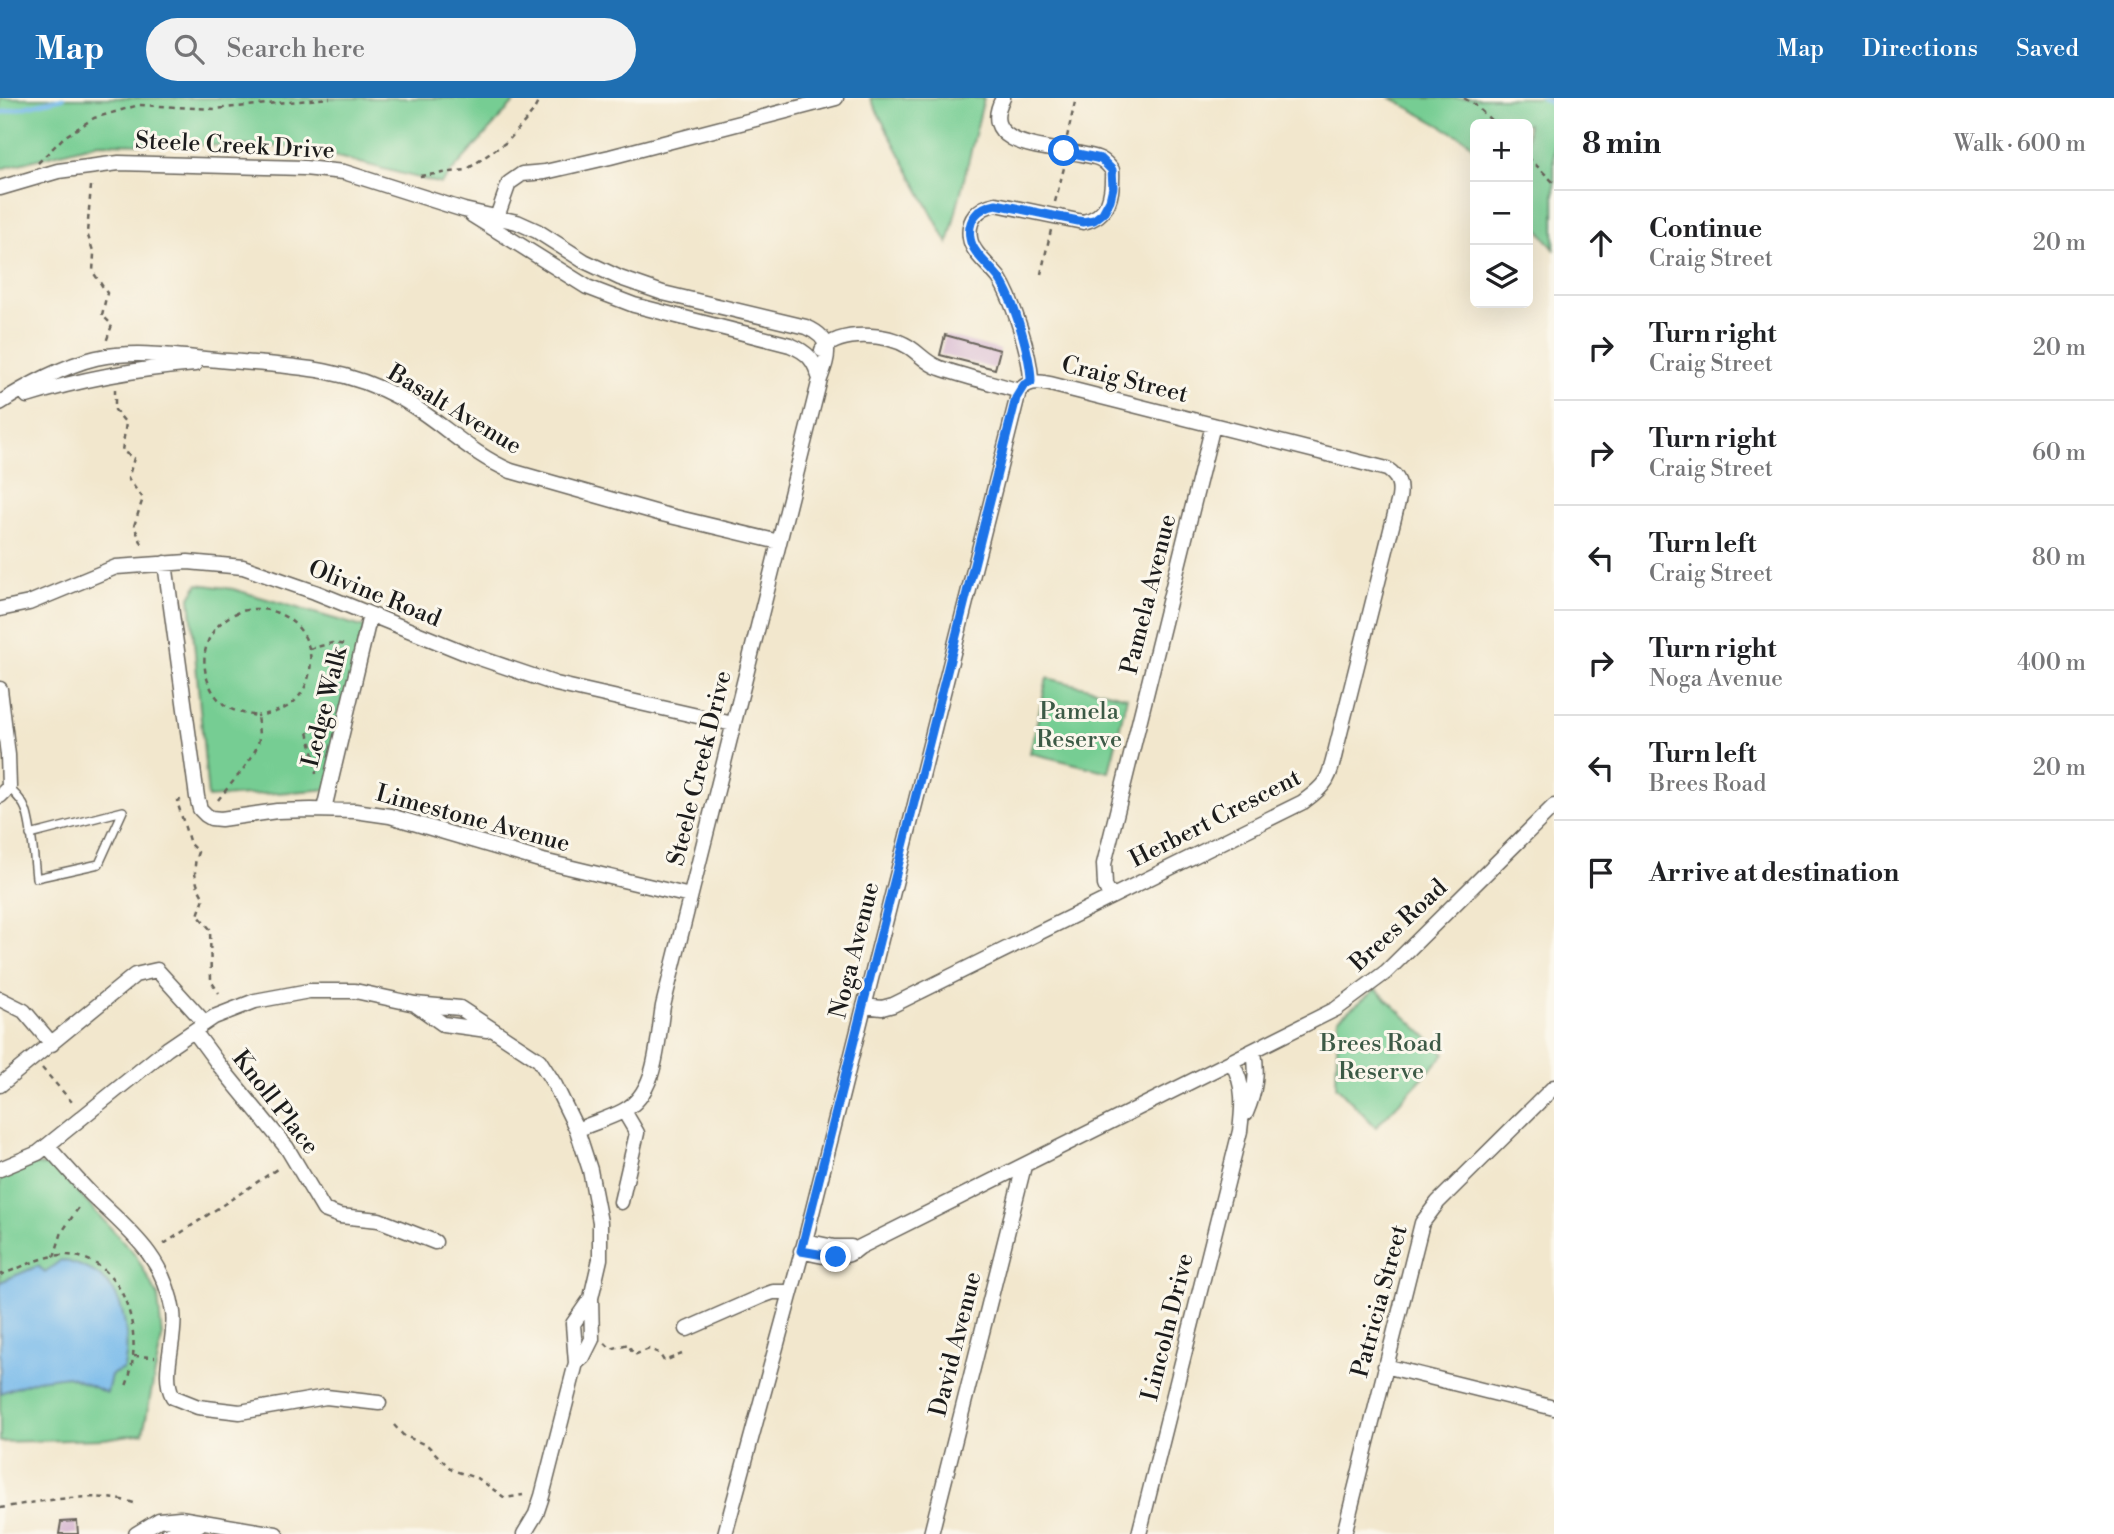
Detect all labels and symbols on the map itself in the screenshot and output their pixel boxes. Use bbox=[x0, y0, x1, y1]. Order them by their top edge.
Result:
street label: Steele Creek Drive bbox=[134, 126, 336, 166]
route start bbox=[1048, 135, 1079, 166]
street label: Craig Street bbox=[1058, 350, 1192, 410]
street label: Basalt Avenue bbox=[381, 358, 527, 462]
street label: Pamela Avenue bbox=[1115, 511, 1183, 677]
street label: Olivine Road bbox=[304, 554, 446, 634]
street label: Ledge Walk bbox=[296, 643, 355, 770]
street label: Steele Creek Drive bbox=[661, 668, 739, 869]
park label: Pamela Reserve bbox=[1036, 697, 1122, 755]
street label: Herbert Crescent bbox=[1125, 763, 1307, 875]
street label: Limestone Avenue bbox=[372, 779, 573, 859]
street label: Brees Road bbox=[1343, 873, 1454, 979]
street label: Noga Avenue bbox=[824, 879, 886, 1022]
park label: Brees Road Reserve bbox=[1319, 1029, 1443, 1087]
street label: Knoll Place bbox=[225, 1044, 325, 1161]
street label: Patricia Street bbox=[1345, 1221, 1415, 1381]
route end bbox=[820, 1241, 851, 1272]
street label: Lincoln Drive bbox=[1135, 1250, 1201, 1404]
street label: David Avenue bbox=[923, 1269, 988, 1420]

